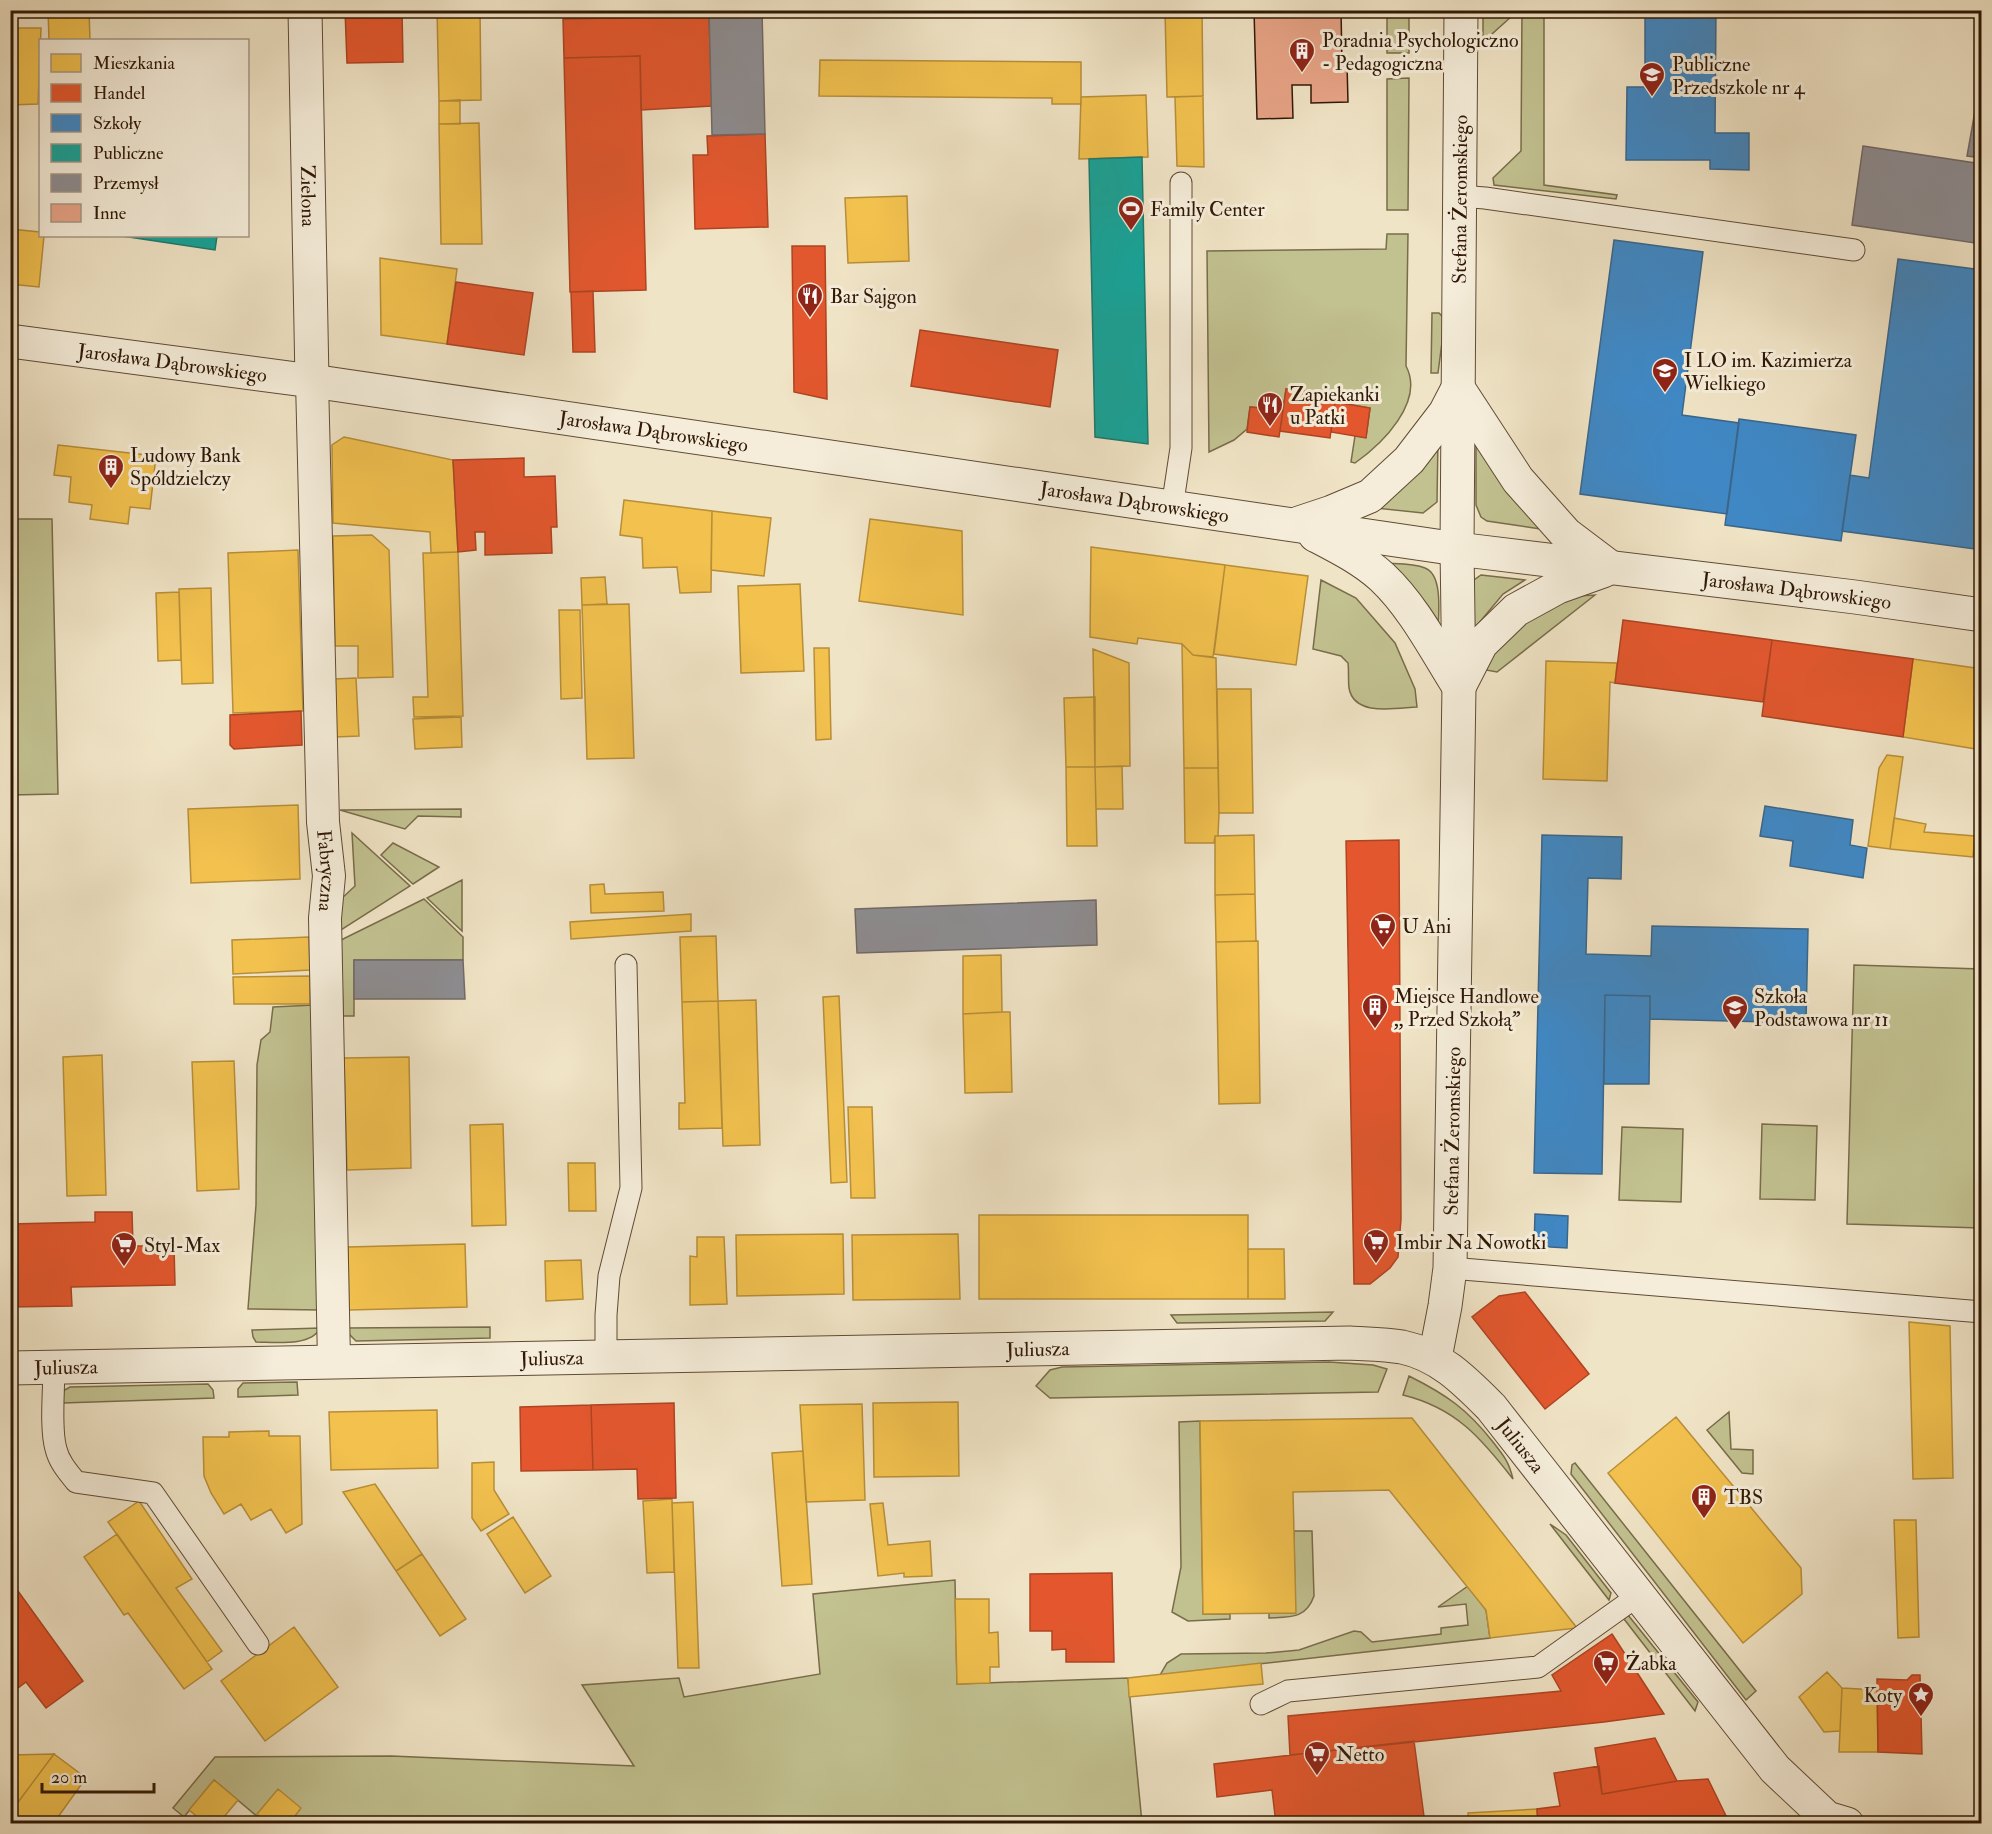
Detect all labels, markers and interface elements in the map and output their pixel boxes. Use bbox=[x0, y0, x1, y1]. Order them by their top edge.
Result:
place label: Poradnia Psychologiczno - Pedagogiczna bbox=[1322, 28, 1519, 76]
building icon: Poradnia Psychologiczno - Pedagogiczna bbox=[1287, 36, 1317, 74]
legend bbox=[39, 39, 249, 237]
text: Mieszkania bbox=[93, 52, 175, 75]
place label: Publiczne Przedszkole nr 4 bbox=[1672, 52, 1806, 100]
school or university icon: Publiczne Przedszkole nr 4 bbox=[1637, 60, 1667, 98]
text: Handel bbox=[93, 82, 146, 105]
text: Szkoły bbox=[93, 112, 142, 135]
street label: Stefana Żeromskiego bbox=[1446, 115, 1473, 284]
text: Publiczne bbox=[93, 142, 164, 165]
street label: Zielona bbox=[295, 165, 321, 228]
text: Przemysł bbox=[93, 172, 159, 195]
sports icon: Family Center bbox=[1116, 194, 1146, 232]
place label: Family Center bbox=[1150, 197, 1265, 222]
text: Inne bbox=[93, 202, 127, 225]
restaurant icon: Bar Sajgon bbox=[795, 281, 825, 319]
place label: Bar Sajgon bbox=[830, 284, 917, 309]
street label: Jarosława Dąbrowskiego bbox=[75, 338, 269, 388]
place label: I LO im. Kazimierza Wielkiego bbox=[1683, 348, 1853, 396]
school or university icon: I LO im. Kazimierza Wielkiego bbox=[1650, 356, 1680, 394]
place label: Zapiekanki u Patki bbox=[1290, 382, 1380, 430]
restaurant icon: Zapiekanki u Patki bbox=[1255, 390, 1285, 428]
street label: Jarosława Dąbrowskiego bbox=[556, 405, 750, 458]
place label: Ludowy Bank Spóldzielczy bbox=[130, 443, 241, 492]
building icon: Ludowy Bank Spóldzielczy bbox=[96, 452, 126, 490]
street label: Jarosława Dąbrowskiego bbox=[1037, 476, 1231, 528]
street label: Jarosława Dąbrowskiego bbox=[1699, 567, 1893, 615]
street label: Fabryczna bbox=[311, 828, 341, 913]
supermarket icon: U Ani bbox=[1368, 911, 1398, 949]
place label: U Ani bbox=[1402, 914, 1451, 939]
place label: Miejsce Handlowe ,, Przed Szkołą" bbox=[1393, 984, 1539, 1032]
place label: Szkoła Podstawowa nr 11 bbox=[1754, 984, 1889, 1032]
building icon: Miejsce Handlowe ,, Przed Szkołą" bbox=[1360, 992, 1390, 1030]
school or university icon: Szkoła Podstawowa nr 11 bbox=[1720, 993, 1750, 1031]
street label: Stefana Żeromskiego bbox=[1439, 1047, 1466, 1216]
supermarket icon: Imbir Na Nowotki bbox=[1361, 1227, 1391, 1265]
supermarket icon: Styl-Max bbox=[109, 1230, 139, 1268]
place label: Imbir Na Nowotki bbox=[1396, 1230, 1546, 1255]
place label: Styl-Max bbox=[144, 1233, 220, 1258]
street label: Juliusza bbox=[1005, 1336, 1071, 1362]
street label: Juliusza bbox=[519, 1345, 585, 1371]
street label: Juliusza bbox=[33, 1354, 99, 1381]
street label: Juliusza bbox=[1491, 1412, 1551, 1479]
building icon: TBS bbox=[1689, 1482, 1719, 1520]
place label: TBS bbox=[1724, 1485, 1763, 1510]
supermarket icon: Żabka bbox=[1591, 1648, 1621, 1686]
place label: Żabka bbox=[1626, 1650, 1677, 1676]
place icon: Koty bbox=[1906, 1680, 1936, 1718]
place label: Koty bbox=[1863, 1683, 1903, 1708]
supermarket icon: Netto bbox=[1302, 1739, 1332, 1777]
place label: Netto bbox=[1336, 1742, 1384, 1767]
scale bar bbox=[42, 1756, 154, 1794]
text: 20 m bbox=[51, 1766, 87, 1789]

